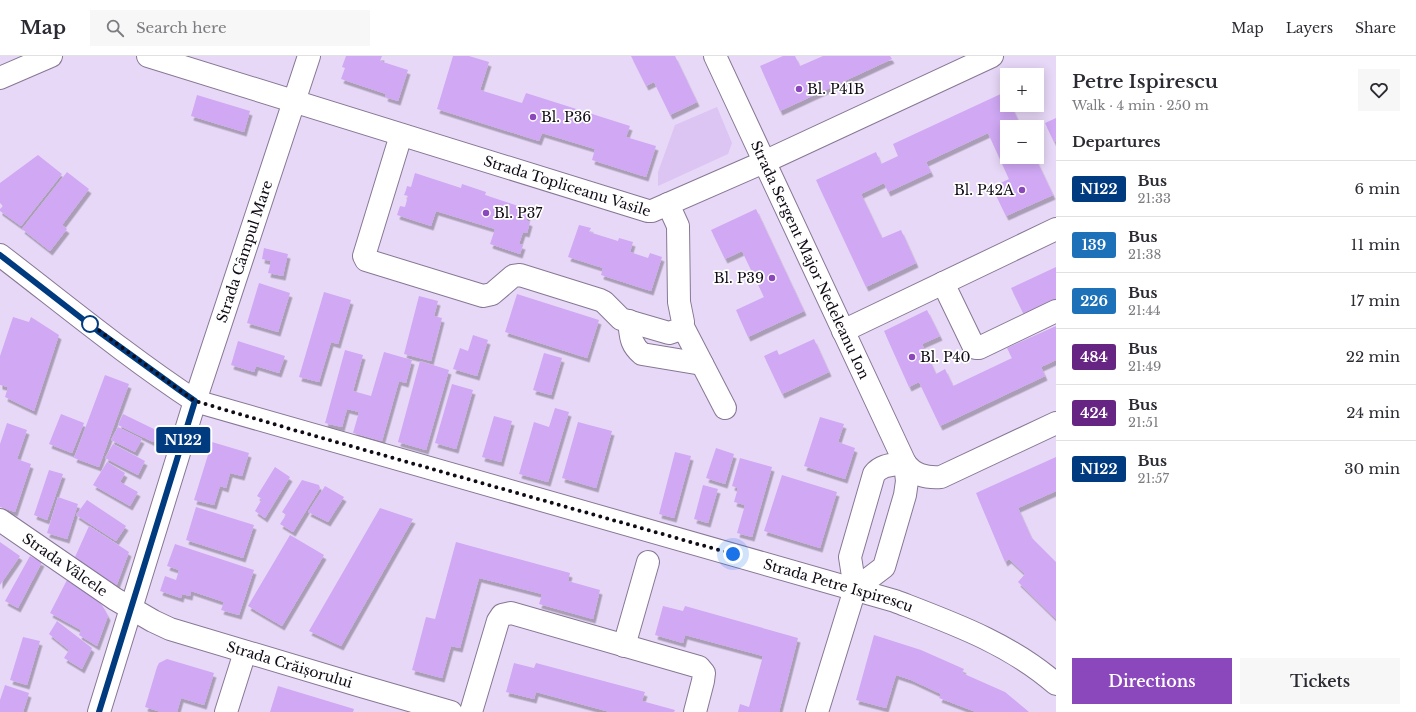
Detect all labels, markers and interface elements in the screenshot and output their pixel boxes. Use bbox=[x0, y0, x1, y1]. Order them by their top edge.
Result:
search box bbox=[90, 10, 370, 46]
text: Map bbox=[20, 16, 66, 39]
icon: search bbox=[104, 17, 126, 39]
text: Search here bbox=[136, 18, 227, 37]
text: Map bbox=[1231, 19, 1264, 37]
text: Layers bbox=[1286, 19, 1333, 37]
text: Share bbox=[1355, 19, 1396, 37]
map controls bbox=[1000, 68, 1044, 164]
button: + bbox=[1000, 68, 1044, 112]
button: heart bbox=[1358, 69, 1400, 111]
text: Petre Ispirescu bbox=[1072, 70, 1218, 93]
place label: Bl. P41B bbox=[807, 80, 865, 98]
marker: Bl. P41B bbox=[794, 84, 804, 94]
text: Walk · 4 min · 250 m bbox=[1072, 97, 1209, 114]
place label: Bl. P36 bbox=[541, 108, 591, 126]
marker: Bl. P36 bbox=[528, 112, 538, 122]
button: − bbox=[1000, 120, 1044, 164]
text: Departures bbox=[1072, 132, 1161, 151]
street label: Strada Sergent Major Nedeleanu Ion bbox=[747, 138, 874, 382]
street label: Strada Topliceanu Vasile bbox=[482, 152, 653, 220]
text: Bus bbox=[1138, 171, 1167, 190]
street label: Strada Câmpul Mare bbox=[213, 178, 276, 325]
text: 6 min bbox=[1355, 179, 1400, 198]
text: N122 bbox=[1080, 180, 1118, 198]
place label: Bl. P42A bbox=[954, 181, 1014, 199]
marker: Bl. P42A bbox=[1017, 185, 1027, 195]
text: 21:33 bbox=[1138, 190, 1171, 207]
place label: Bl. P37 bbox=[494, 204, 543, 222]
marker: Bl. P37 bbox=[481, 208, 491, 218]
text: Bus bbox=[1128, 227, 1158, 246]
text: 11 min bbox=[1351, 235, 1400, 254]
text: 139 bbox=[1082, 236, 1106, 254]
text: 21:38 bbox=[1128, 246, 1161, 263]
place label: Bl. P39 bbox=[714, 269, 764, 287]
marker: Bl. P39 bbox=[767, 273, 777, 283]
text: Bus bbox=[1128, 283, 1158, 302]
text: 17 min bbox=[1350, 291, 1400, 310]
text: 226 bbox=[1080, 292, 1108, 310]
text: 21:44 bbox=[1128, 302, 1161, 319]
unlabelled marker bbox=[81, 315, 99, 333]
text: Bus bbox=[1128, 339, 1158, 358]
text: 22 min bbox=[1346, 347, 1400, 366]
place label: Bl. P40 bbox=[920, 348, 971, 366]
text: 484 bbox=[1080, 348, 1108, 366]
marker: Bl. P40 bbox=[907, 352, 917, 362]
text: 21:49 bbox=[1128, 358, 1161, 375]
text: Bus bbox=[1128, 395, 1158, 414]
text: 24 min bbox=[1346, 403, 1400, 422]
text: 424 bbox=[1080, 404, 1108, 422]
text: 21:51 bbox=[1128, 414, 1159, 431]
line badge: N122 bbox=[155, 427, 211, 453]
text: N122 bbox=[164, 431, 202, 449]
text: Bus bbox=[1138, 451, 1167, 470]
text: 30 min bbox=[1344, 459, 1400, 478]
text: N122 bbox=[1080, 460, 1118, 478]
text: 21:57 bbox=[1138, 470, 1169, 487]
street label: Strada Vâlcele bbox=[19, 529, 111, 600]
your location bbox=[723, 544, 743, 564]
street label: Strada Petre Ispirescu bbox=[762, 555, 916, 616]
street label: Strada Crăișorului bbox=[224, 637, 355, 692]
button: Directions bbox=[1072, 658, 1232, 704]
button: Tickets bbox=[1240, 658, 1400, 704]

